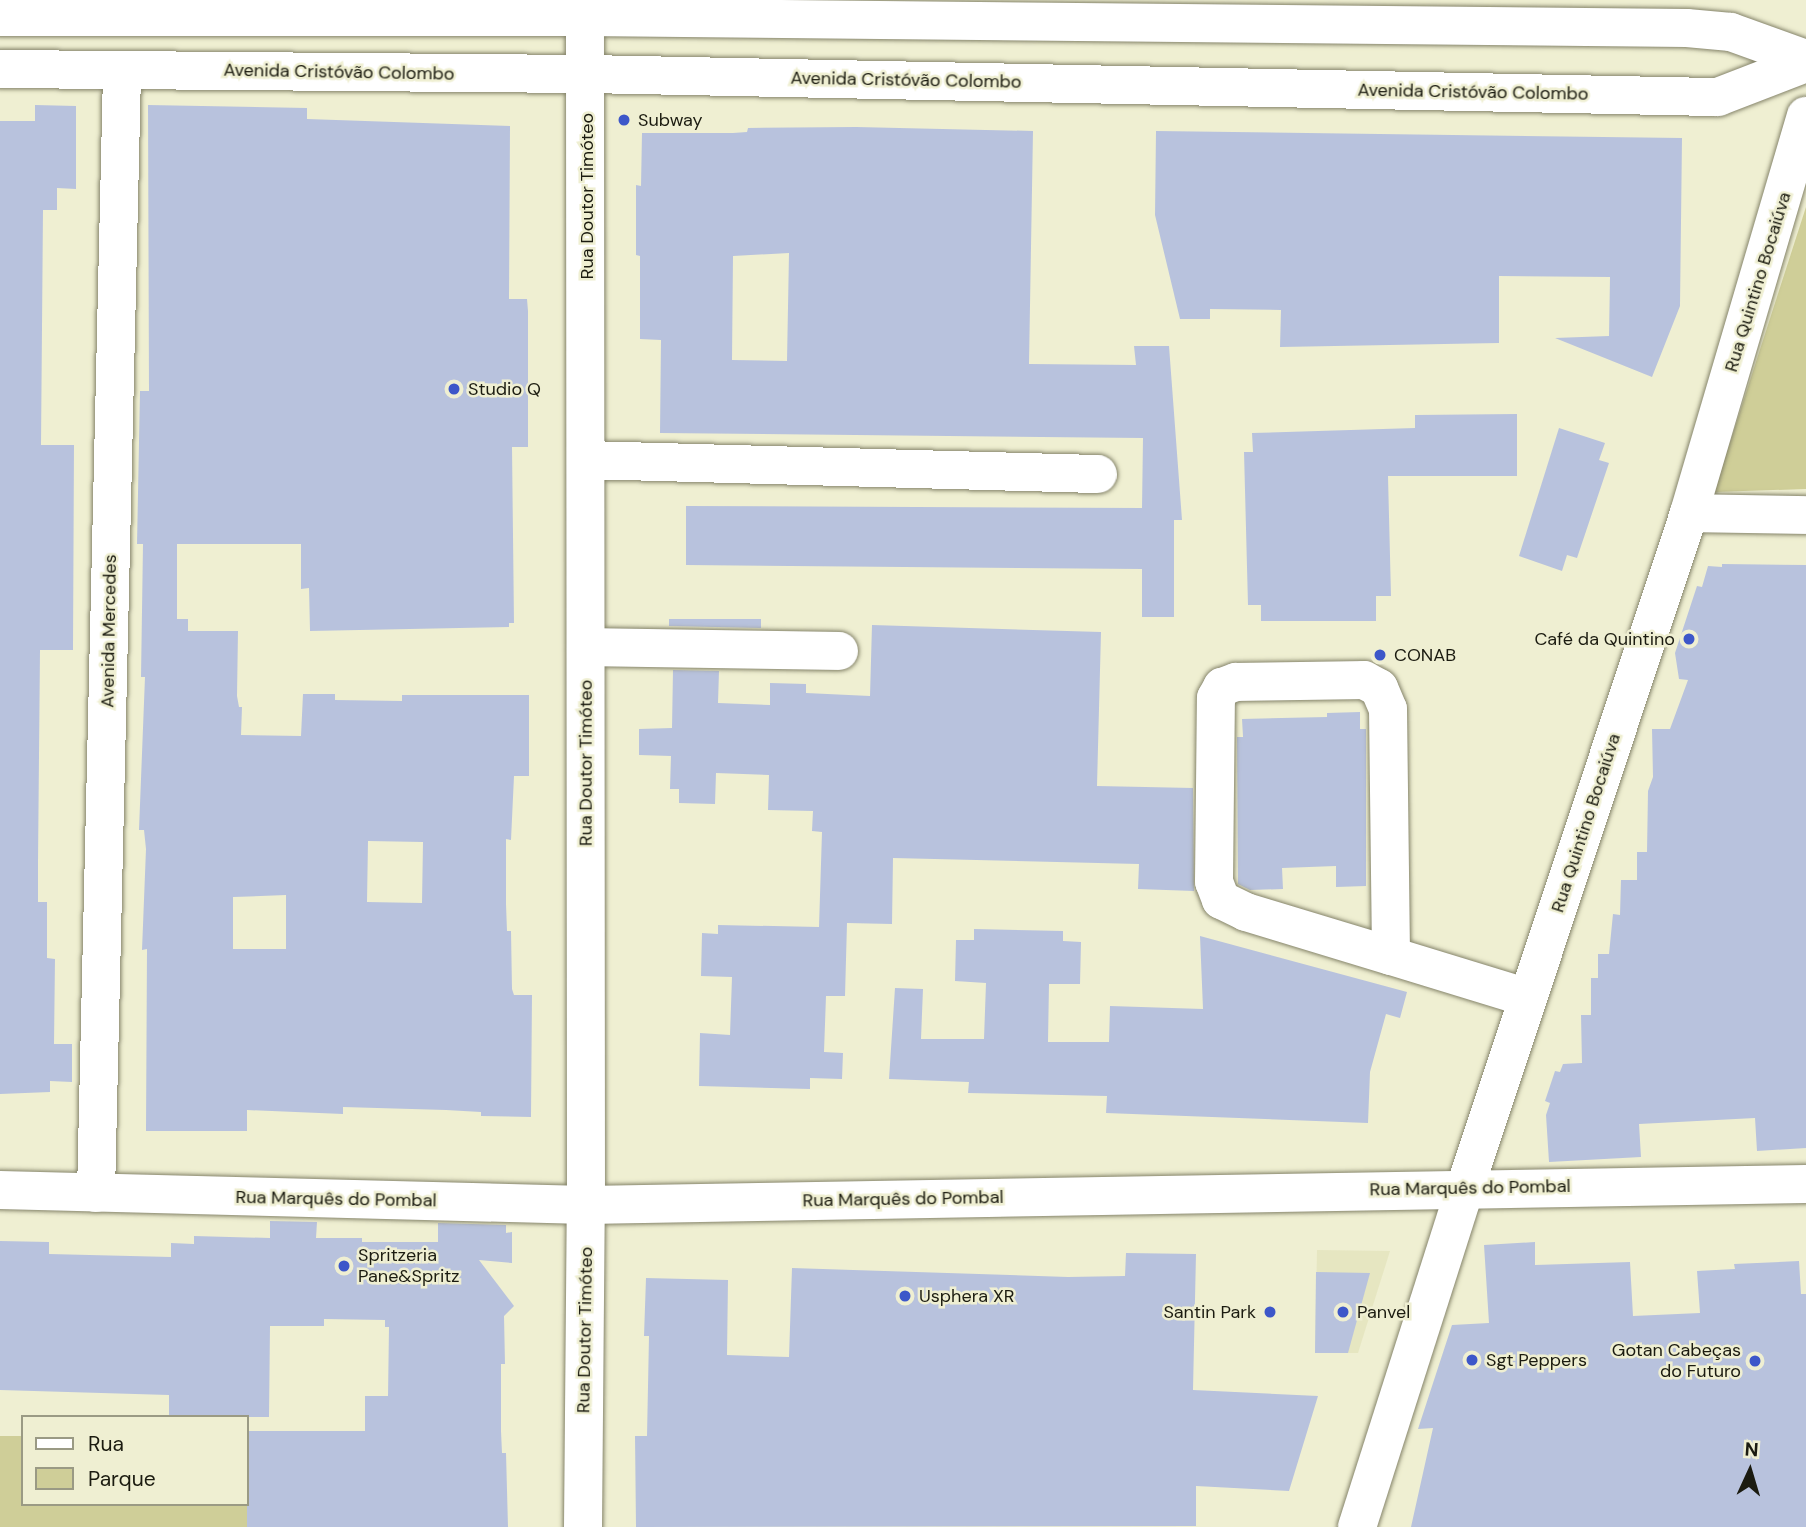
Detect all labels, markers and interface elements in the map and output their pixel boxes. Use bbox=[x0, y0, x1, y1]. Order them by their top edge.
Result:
street label: Avenida Cristóvão Colombo bbox=[223, 59, 455, 85]
street label: Avenida Cristóvão Colombo bbox=[790, 67, 1022, 93]
street label: Avenida Cristóvão Colombo bbox=[1357, 79, 1589, 105]
place label: Subway bbox=[638, 109, 703, 131]
marker: Subway bbox=[616, 112, 632, 128]
street label: Rua Doutor Timóteo bbox=[576, 113, 598, 279]
street label: Rua Quintino Bocaiúva bbox=[1720, 190, 1796, 374]
place label: Studio Q bbox=[468, 378, 541, 400]
marker: Studio Q bbox=[446, 381, 462, 397]
street label: Avenida Mercedes bbox=[97, 554, 121, 708]
place label: Café da Quintino bbox=[1534, 628, 1675, 650]
marker: Café da Quintino bbox=[1681, 631, 1697, 647]
place label: CONAB bbox=[1394, 644, 1456, 666]
marker: CONAB bbox=[1372, 647, 1388, 663]
street label: Rua Doutor Timóteo bbox=[575, 680, 597, 846]
street label: Rua Quintino Bocaiúva bbox=[1547, 731, 1625, 915]
street label: Rua Marquês do Pombal bbox=[1369, 1175, 1571, 1201]
street label: Rua Marquês do Pombal bbox=[235, 1186, 437, 1212]
street label: Rua Marquês do Pombal bbox=[802, 1186, 1004, 1212]
place label: Spritzeria Pane&Spritz bbox=[358, 1245, 460, 1288]
street label: Rua Doutor Timóteo bbox=[573, 1247, 597, 1413]
marker: Spritzeria Pane&Spritz bbox=[336, 1258, 352, 1274]
place label: Usphera XR bbox=[919, 1285, 1014, 1307]
marker: Usphera XR bbox=[897, 1288, 913, 1304]
place label: Santin Park bbox=[1163, 1301, 1256, 1323]
place label: Panvel bbox=[1357, 1301, 1410, 1323]
marker: Santin Park bbox=[1262, 1304, 1278, 1320]
marker: Panvel bbox=[1335, 1304, 1351, 1320]
place label: Gotan Cabeças do Futuro bbox=[1612, 1340, 1741, 1382]
place label: Sgt Peppers bbox=[1486, 1349, 1587, 1371]
marker: Sgt Peppers bbox=[1464, 1352, 1480, 1368]
marker: Gotan Cabeças do Futuro bbox=[1747, 1353, 1763, 1369]
legend bbox=[21, 1415, 248, 1506]
text: Rua bbox=[88, 1430, 124, 1458]
north arrow bbox=[1715, 1436, 1785, 1506]
text: N bbox=[1744, 1437, 1759, 1463]
text: Parque bbox=[88, 1465, 156, 1493]

